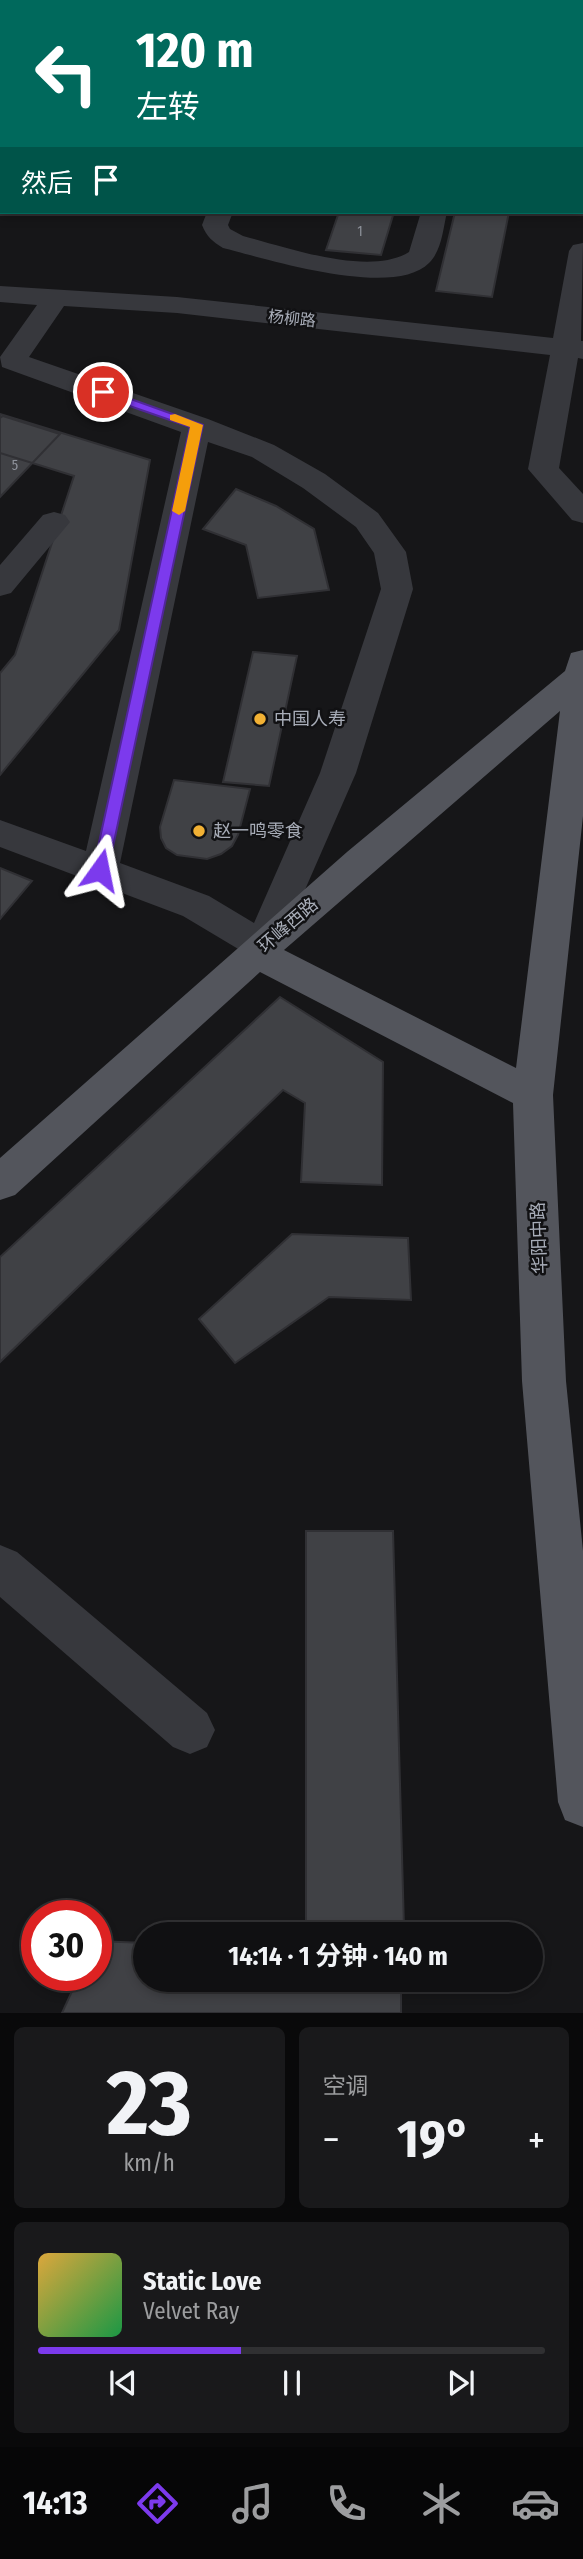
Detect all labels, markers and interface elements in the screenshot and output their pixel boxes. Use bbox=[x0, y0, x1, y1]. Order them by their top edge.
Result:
text: 120 m bbox=[136, 21, 254, 80]
icon: left bbox=[21, 28, 112, 119]
text: 左转 bbox=[136, 88, 200, 126]
icon: arrive bbox=[87, 161, 125, 199]
text: 然后 bbox=[21, 168, 73, 199]
house number: 1 bbox=[357, 223, 363, 240]
street label: 杨柳路 bbox=[267, 307, 317, 330]
pin bbox=[73, 362, 133, 422]
icon: arrive bbox=[84, 373, 122, 411]
house number: 5 bbox=[12, 457, 18, 474]
place label: 中国人寿 bbox=[274, 708, 346, 730]
marker: 中国人寿 bbox=[252, 711, 268, 727]
place label: 赵一鸣零食 bbox=[213, 820, 303, 842]
marker: 赵一鸣零食 bbox=[191, 823, 207, 839]
position arrow bbox=[63, 833, 137, 907]
street label: 环峰西路 bbox=[254, 893, 322, 957]
street label: 华阳中路 bbox=[527, 1202, 551, 1274]
speed limit sign: 30 bbox=[21, 1900, 112, 1991]
text: 14:14 · 1 分钟 · 140 m bbox=[228, 1941, 448, 1972]
text: 23 bbox=[107, 2049, 192, 2158]
text: 空调 bbox=[323, 2072, 369, 2100]
text: 19° bbox=[397, 2108, 470, 2171]
text: − bbox=[323, 2117, 340, 2163]
text: + bbox=[528, 2117, 545, 2163]
text: km/h bbox=[124, 2149, 175, 2177]
text: Static Love bbox=[143, 2266, 261, 2297]
text: Velvet Ray bbox=[143, 2297, 239, 2325]
icon: previous bbox=[104, 2364, 142, 2402]
icon: pause bbox=[273, 2364, 311, 2402]
icon: next bbox=[442, 2364, 480, 2402]
icon: directions bbox=[133, 2479, 182, 2528]
icon: music bbox=[228, 2479, 277, 2528]
icon: phone bbox=[322, 2479, 371, 2528]
icon: climate bbox=[417, 2479, 466, 2528]
icon: car bbox=[511, 2479, 560, 2528]
text: 14:13 bbox=[23, 2484, 88, 2522]

